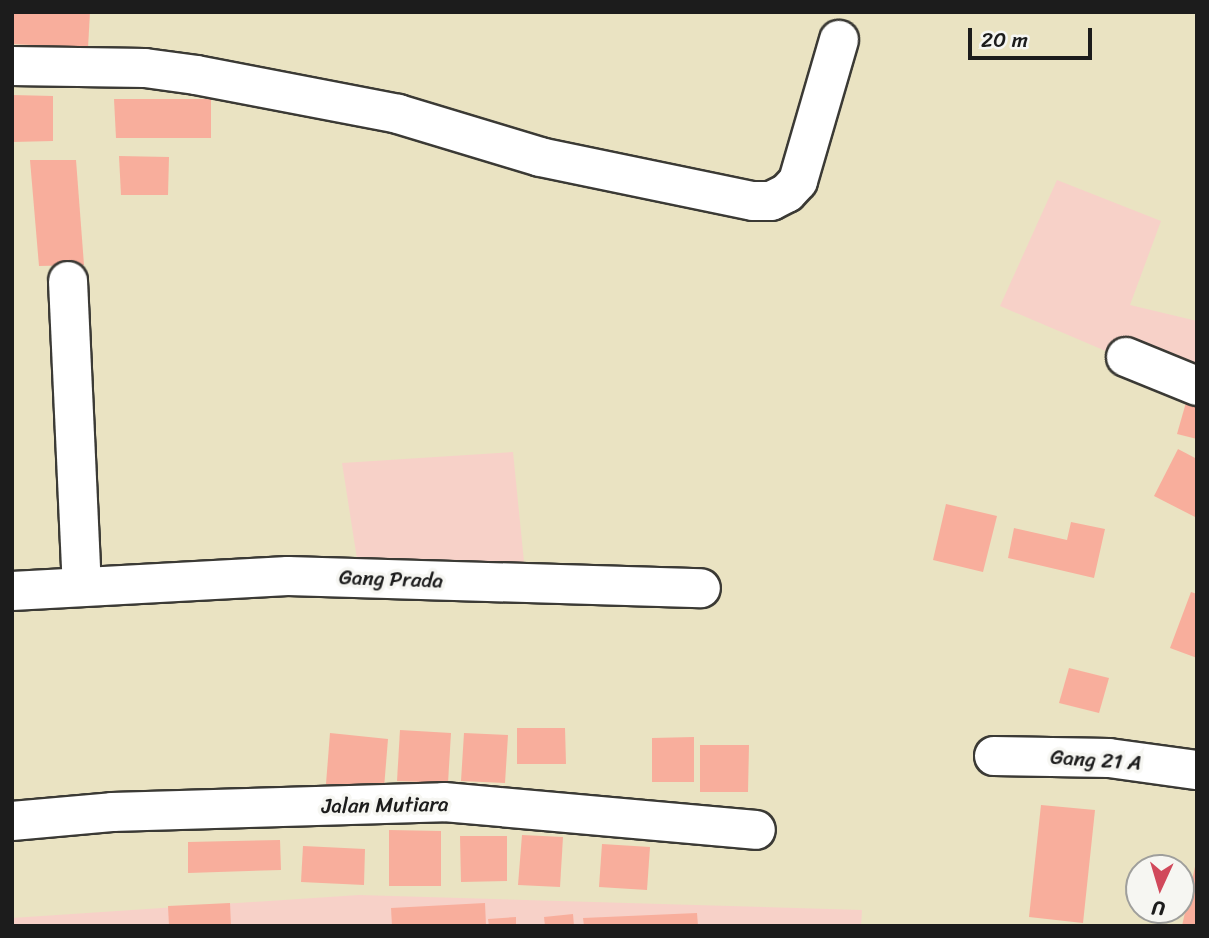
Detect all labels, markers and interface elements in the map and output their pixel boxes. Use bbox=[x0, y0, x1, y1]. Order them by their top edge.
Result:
scale bar bbox=[971, 14, 1095, 58]
text: 20 m bbox=[981, 21, 1028, 59]
street label: Gang Prada bbox=[338, 565, 444, 593]
street label: Gang 21 A bbox=[1050, 744, 1142, 776]
street label: Jalan Mutiara bbox=[321, 791, 449, 819]
north arrow bbox=[1125, 854, 1195, 924]
text: U bbox=[1151, 892, 1166, 925]

